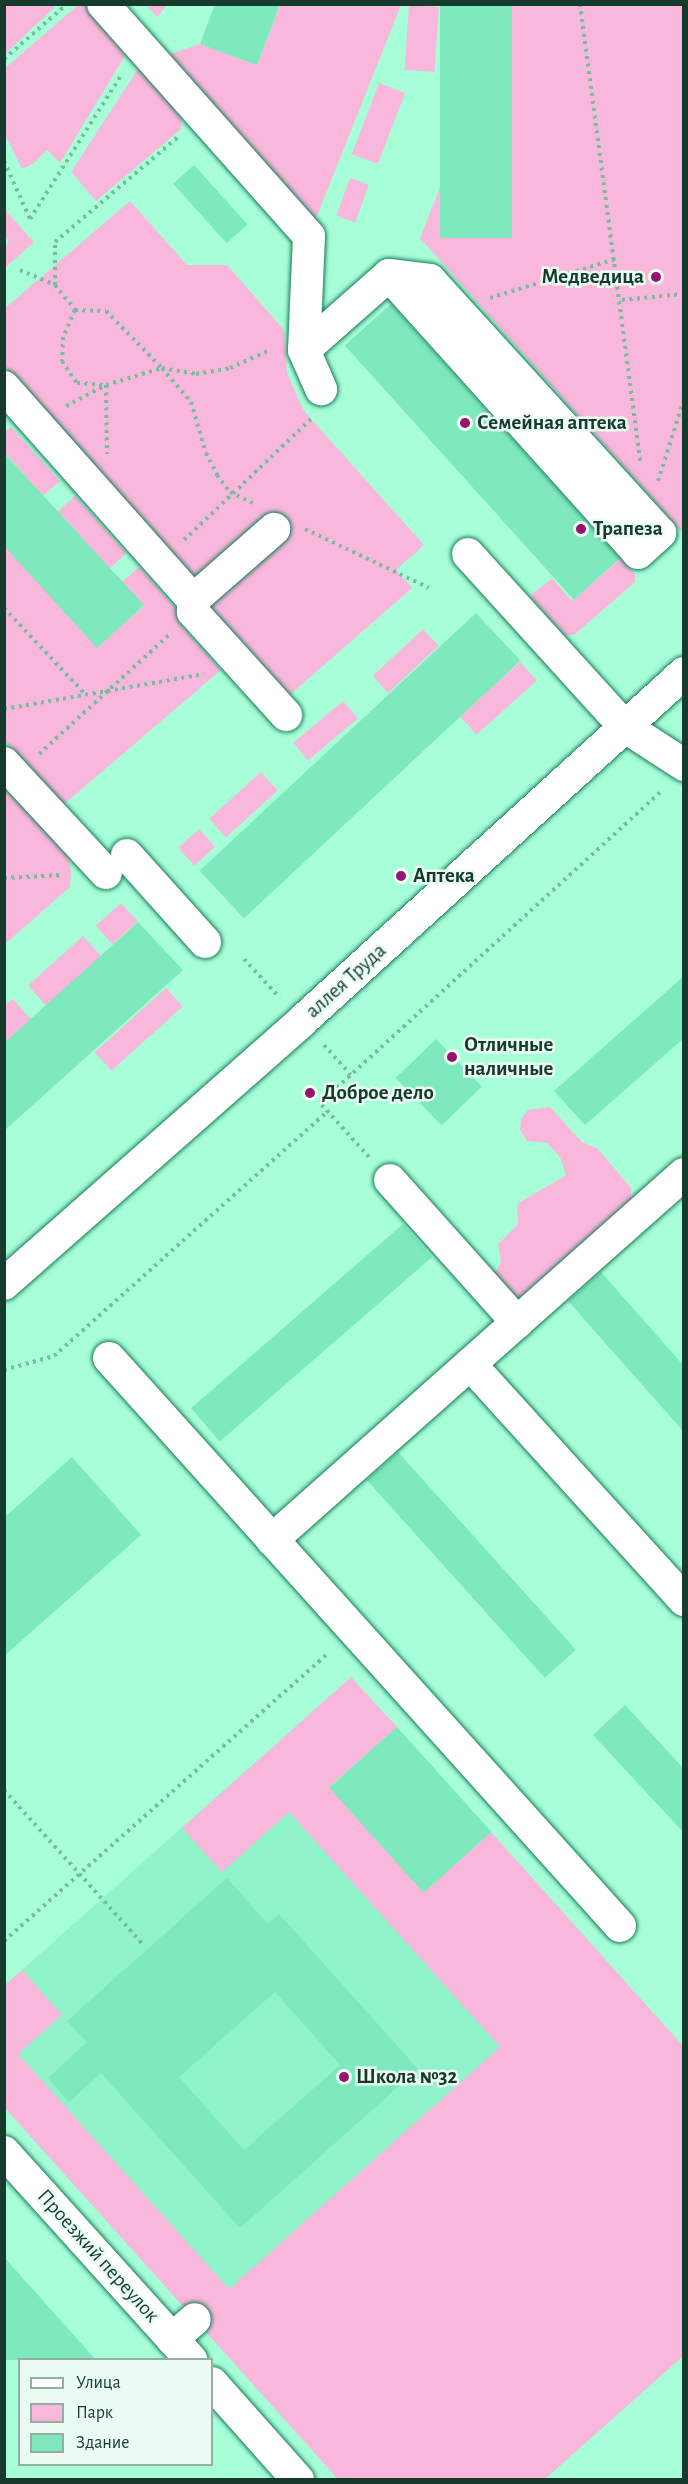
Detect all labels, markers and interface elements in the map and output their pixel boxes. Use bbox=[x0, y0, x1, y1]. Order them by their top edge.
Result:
place label: Медведица bbox=[541, 264, 644, 290]
marker: Медведица bbox=[649, 270, 663, 284]
place label: Семейная аптека bbox=[477, 410, 627, 436]
marker: Семейная аптека bbox=[458, 416, 472, 430]
place label: Трапеза bbox=[593, 516, 663, 542]
marker: Трапеза bbox=[574, 522, 588, 536]
place label: Аптека bbox=[413, 863, 475, 889]
marker: Аптека bbox=[394, 869, 408, 883]
street label: аллея Труда bbox=[301, 938, 391, 1024]
place label: Отличные наличные bbox=[464, 1032, 553, 1082]
marker: Отличные наличные bbox=[445, 1050, 459, 1064]
place label: Доброе дело bbox=[322, 1080, 434, 1106]
marker: Доброе дело bbox=[303, 1086, 317, 1100]
place label: Школа №32 bbox=[356, 2064, 458, 2090]
marker: Школа №32 bbox=[337, 2070, 351, 2084]
street label: Проезжий переулок bbox=[32, 2184, 164, 2328]
legend bbox=[18, 2358, 213, 2466]
text: Улица bbox=[76, 2374, 121, 2392]
text: Парк bbox=[76, 2404, 113, 2422]
text: Здание bbox=[76, 2434, 130, 2452]

